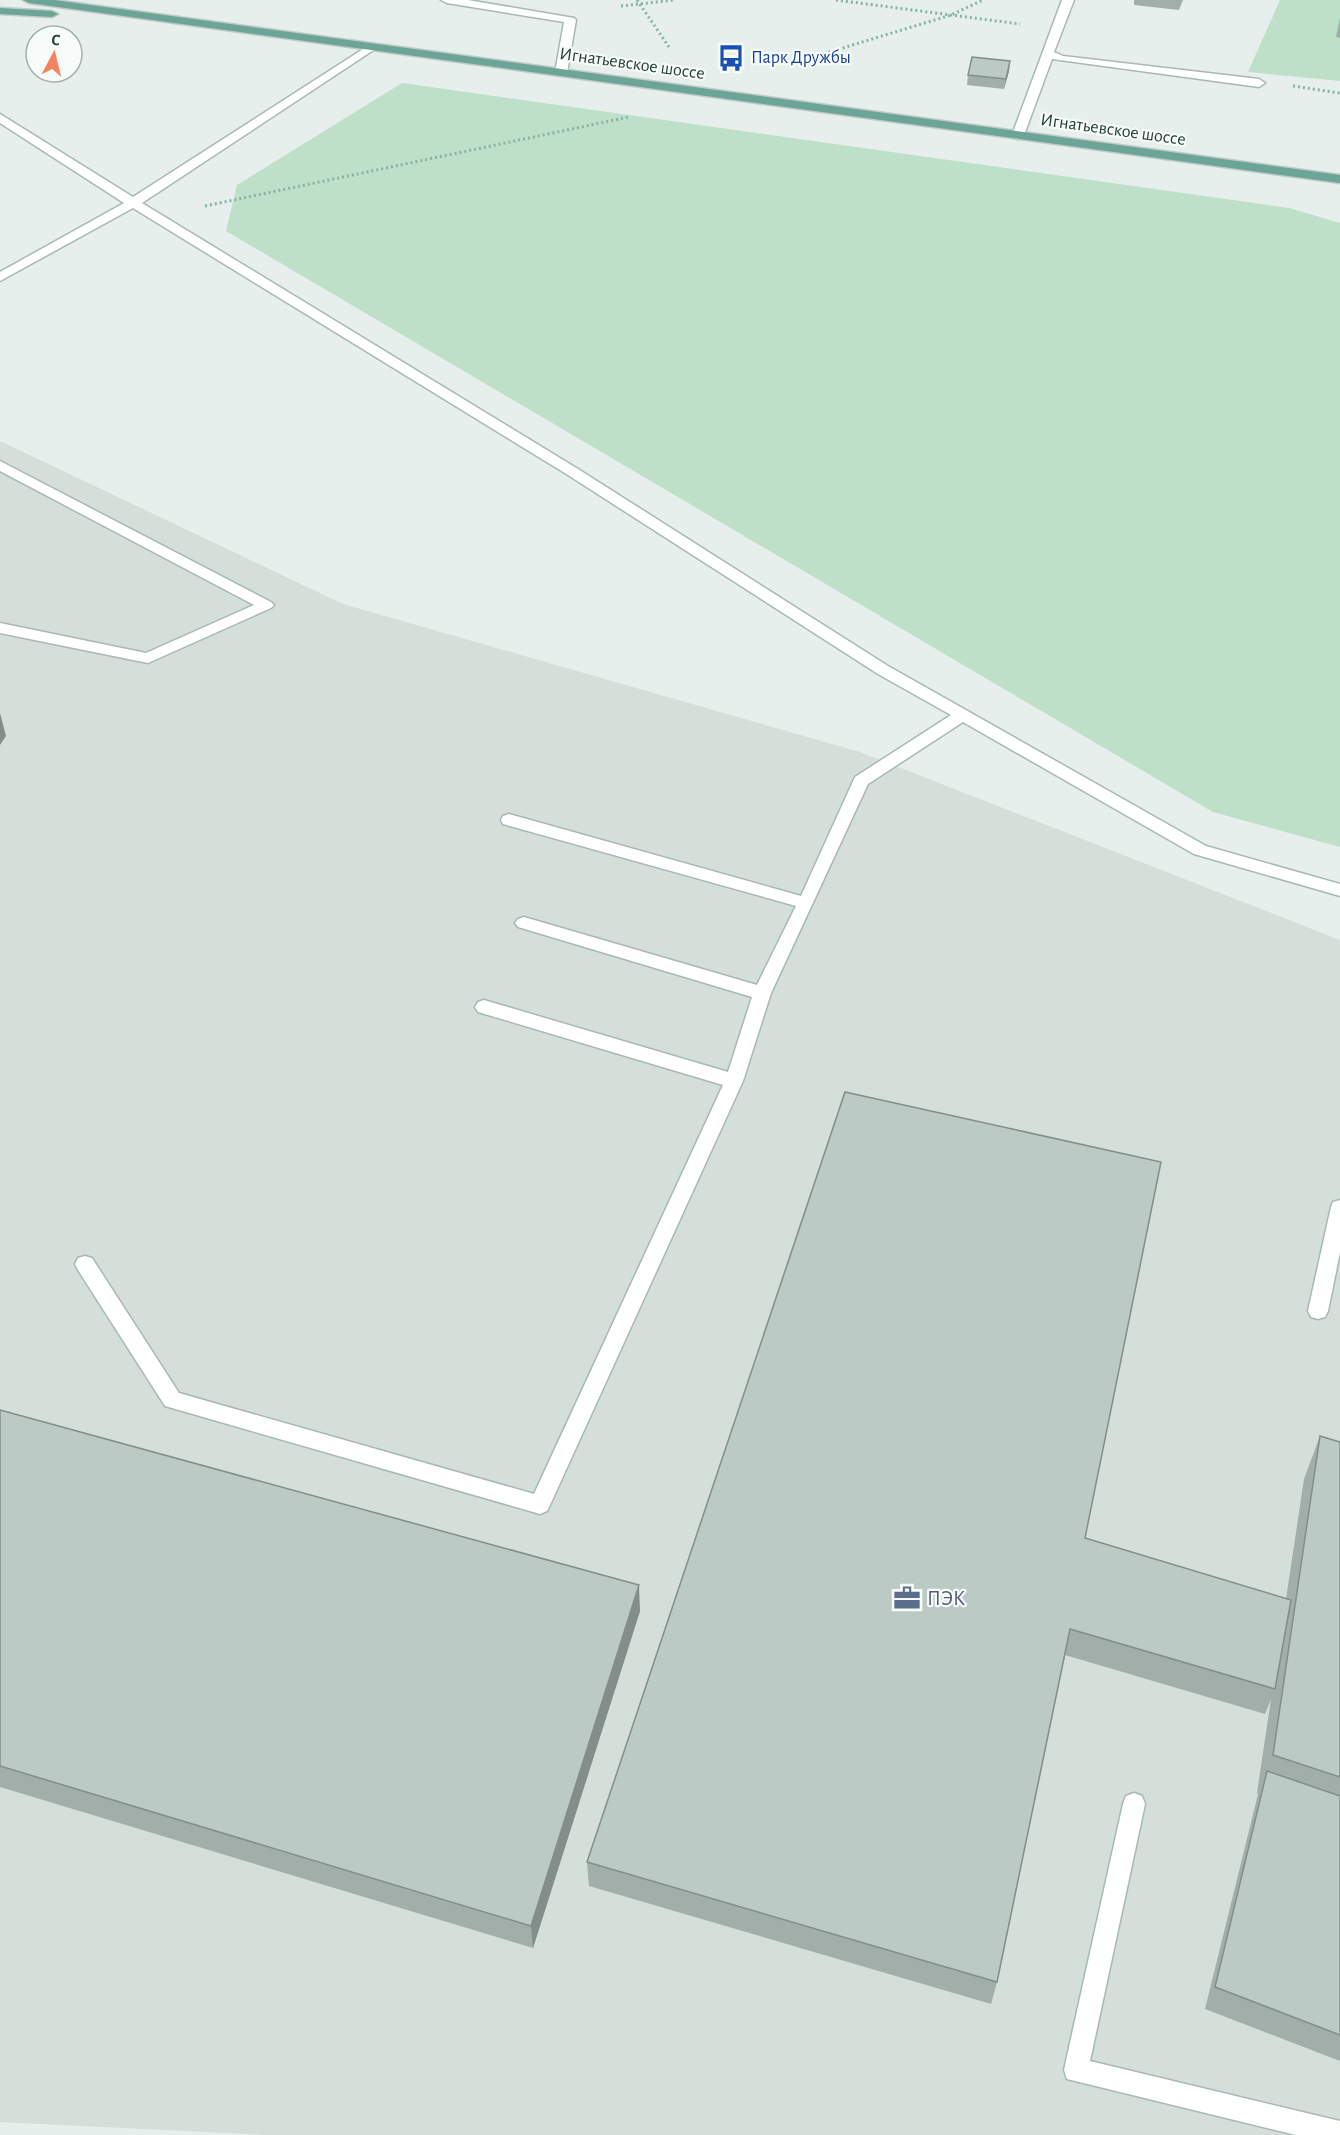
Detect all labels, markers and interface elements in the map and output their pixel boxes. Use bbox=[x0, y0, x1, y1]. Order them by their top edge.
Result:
north arrow bbox=[24, 24, 84, 84]
text: С bbox=[50, 32, 61, 49]
bus stop icon: Парк Дружбы bbox=[716, 43, 746, 73]
street label: Игнатьевское шоссе bbox=[558, 45, 706, 83]
place label: Парк Дружбы bbox=[751, 48, 851, 67]
street label: Игнатьевское шоссе bbox=[1039, 111, 1187, 149]
office icon: ПЭК bbox=[892, 1583, 922, 1613]
place label: ПЭК bbox=[927, 1588, 965, 1609]

